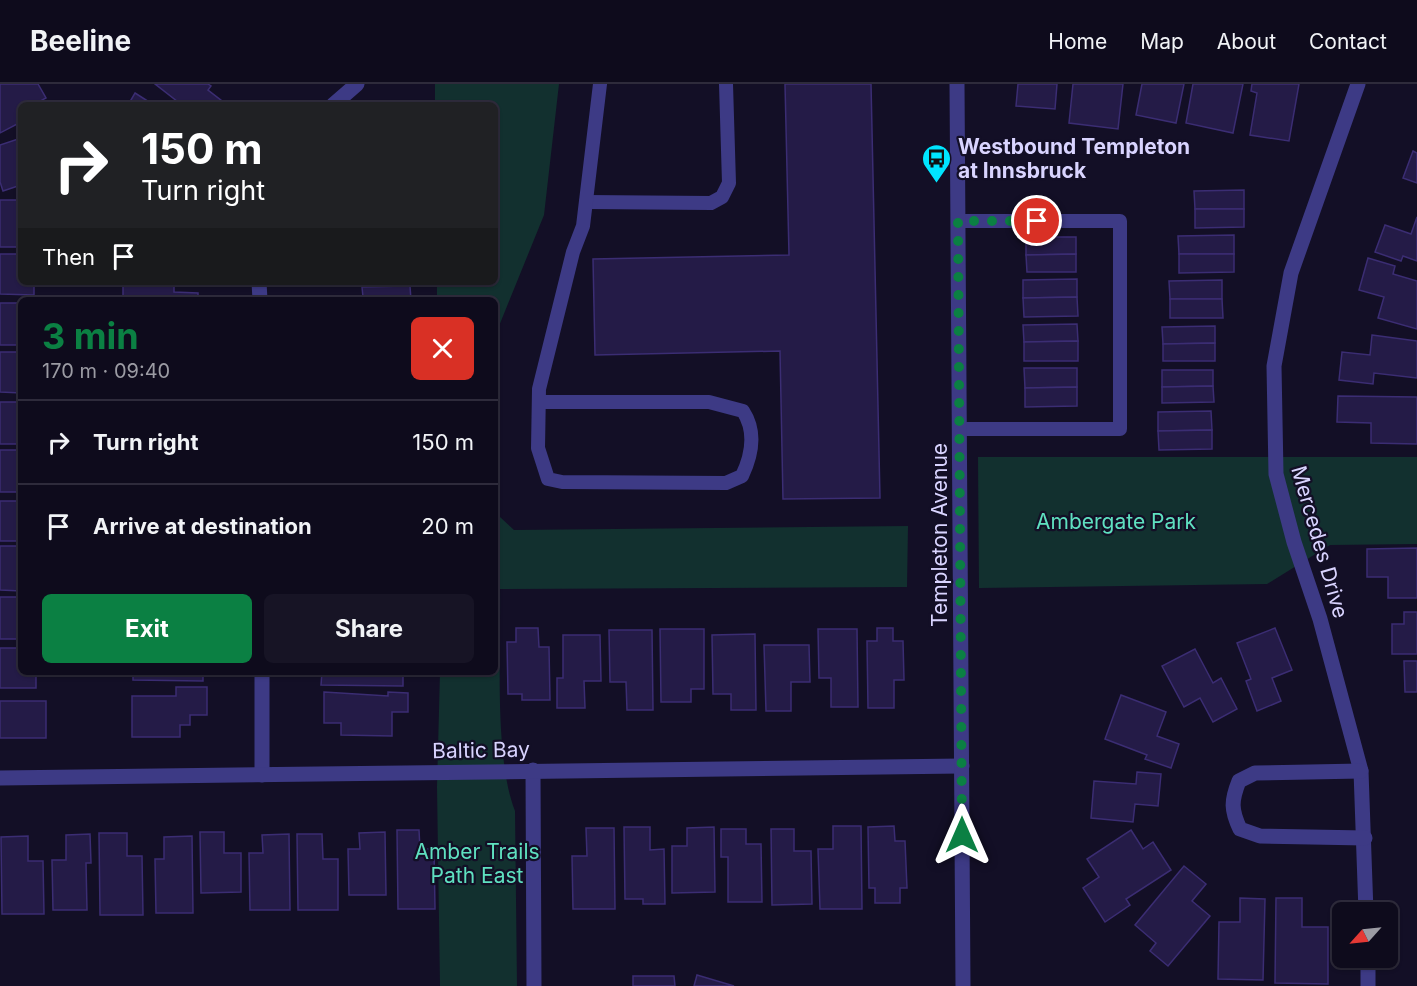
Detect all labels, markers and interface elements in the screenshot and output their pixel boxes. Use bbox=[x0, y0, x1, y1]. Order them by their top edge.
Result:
text: Beeline bbox=[30, 24, 131, 58]
text: Home bbox=[1048, 29, 1107, 54]
text: Map bbox=[1140, 29, 1184, 54]
text: About bbox=[1217, 29, 1276, 54]
text: Contact bbox=[1309, 29, 1387, 54]
text: 150 m bbox=[141, 123, 263, 174]
icon: right bbox=[42, 126, 120, 204]
place label: Westbound Templeton at Innsbruck bbox=[958, 134, 1190, 183]
bus stop icon: Westbound Templeton at Innsbruck bbox=[921, 142, 953, 184]
text: Turn right bbox=[141, 174, 265, 207]
pin bbox=[1011, 195, 1062, 246]
icon: arrive bbox=[1020, 204, 1053, 237]
icon: arrive bbox=[107, 240, 140, 273]
text: Then bbox=[42, 244, 95, 270]
text: 3 min bbox=[42, 314, 139, 358]
button: close bbox=[411, 317, 474, 380]
text: 170 m · 09:40 bbox=[42, 359, 170, 383]
icon: right bbox=[42, 426, 75, 459]
text: Turn right bbox=[93, 429, 199, 455]
text: 150 m bbox=[412, 429, 474, 455]
street label: Templeton Avenue bbox=[927, 443, 952, 627]
street label: Mercedes Drive bbox=[1286, 463, 1354, 621]
park label: Ambergate Park bbox=[1036, 509, 1196, 534]
icon: arrive bbox=[42, 510, 75, 543]
text: Arrive at destination bbox=[93, 513, 312, 539]
text: 20 m bbox=[421, 513, 474, 539]
button: Exit bbox=[42, 594, 252, 663]
button: Share bbox=[264, 594, 474, 663]
street label: Baltic Bay bbox=[432, 737, 530, 763]
position arrow bbox=[930, 803, 994, 867]
park label: Amber Trails Path East bbox=[414, 839, 540, 888]
north arrow bbox=[1332, 902, 1398, 968]
map controls bbox=[1332, 902, 1398, 968]

